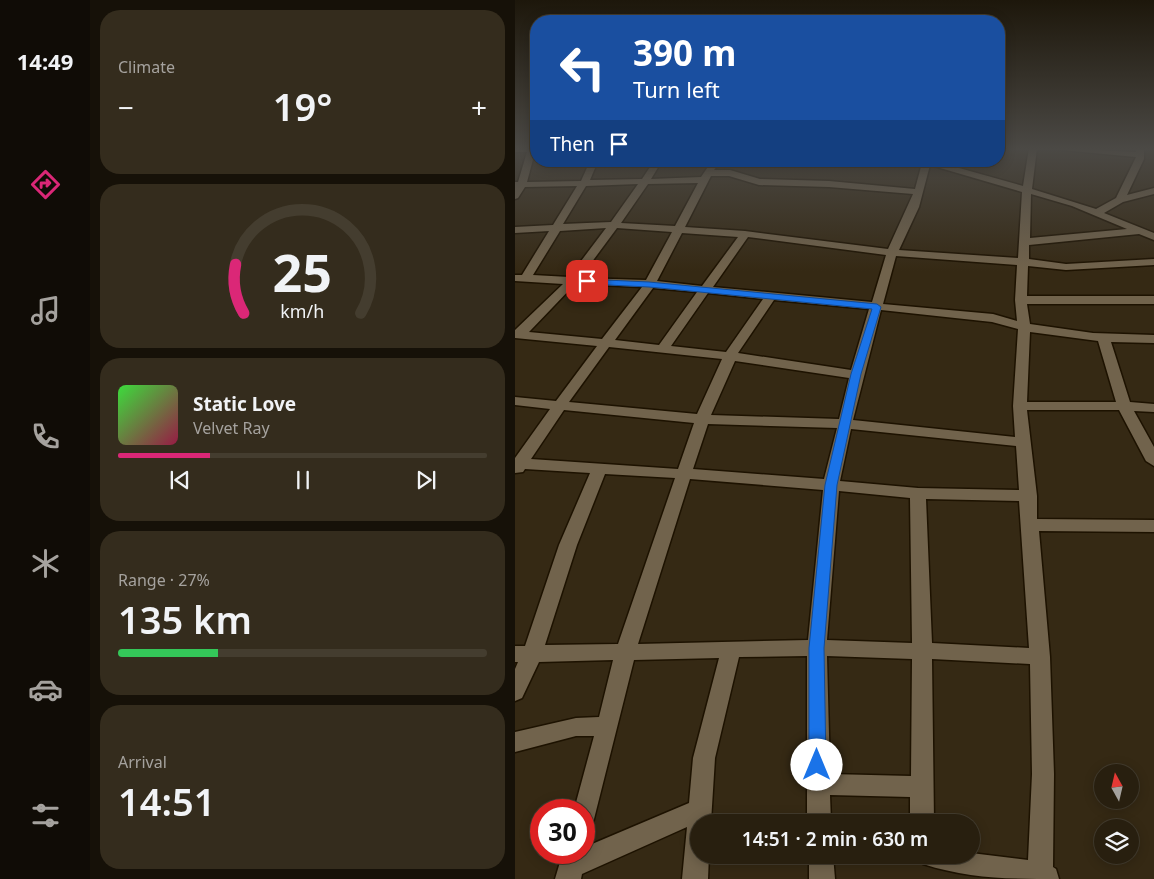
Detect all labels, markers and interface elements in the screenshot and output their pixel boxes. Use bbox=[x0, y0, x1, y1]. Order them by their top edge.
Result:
text: 390 m bbox=[633, 29, 736, 76]
icon: left bbox=[550, 35, 615, 100]
text: 14:49 bbox=[17, 46, 73, 76]
text: Climate bbox=[118, 56, 175, 78]
text: Turn left bbox=[633, 74, 720, 104]
text: 19° bbox=[273, 80, 332, 132]
text: − bbox=[118, 88, 134, 126]
text: + bbox=[471, 88, 487, 126]
icon: arrive bbox=[605, 130, 633, 158]
text: Then bbox=[550, 131, 595, 157]
icon: directions bbox=[28, 167, 63, 202]
text: 25 bbox=[273, 236, 332, 307]
pin bbox=[566, 260, 608, 302]
icon: arrive bbox=[573, 267, 601, 295]
icon: music bbox=[28, 293, 63, 328]
text: km/h bbox=[281, 299, 324, 323]
text: Static Love bbox=[193, 391, 296, 417]
text: Velvet Ray bbox=[193, 417, 270, 439]
icon: phone bbox=[28, 419, 63, 454]
icon: previous bbox=[166, 466, 194, 494]
icon: pause bbox=[289, 466, 317, 494]
icon: next bbox=[412, 466, 440, 494]
icon: climate bbox=[28, 546, 63, 581]
text: Range · 27% bbox=[118, 569, 210, 591]
text: 135 km bbox=[118, 593, 252, 645]
icon: car bbox=[28, 672, 63, 707]
position arrow bbox=[790, 738, 842, 790]
text: Arrival bbox=[118, 751, 167, 773]
north arrow bbox=[1094, 764, 1139, 809]
map controls bbox=[1094, 764, 1139, 864]
text: 14:51 bbox=[118, 775, 215, 827]
icon: filters bbox=[28, 798, 63, 833]
speed limit sign: 30 bbox=[530, 799, 595, 864]
button: layers bbox=[1094, 819, 1139, 864]
text: 14:51 · 2 min · 630 m bbox=[742, 826, 928, 852]

